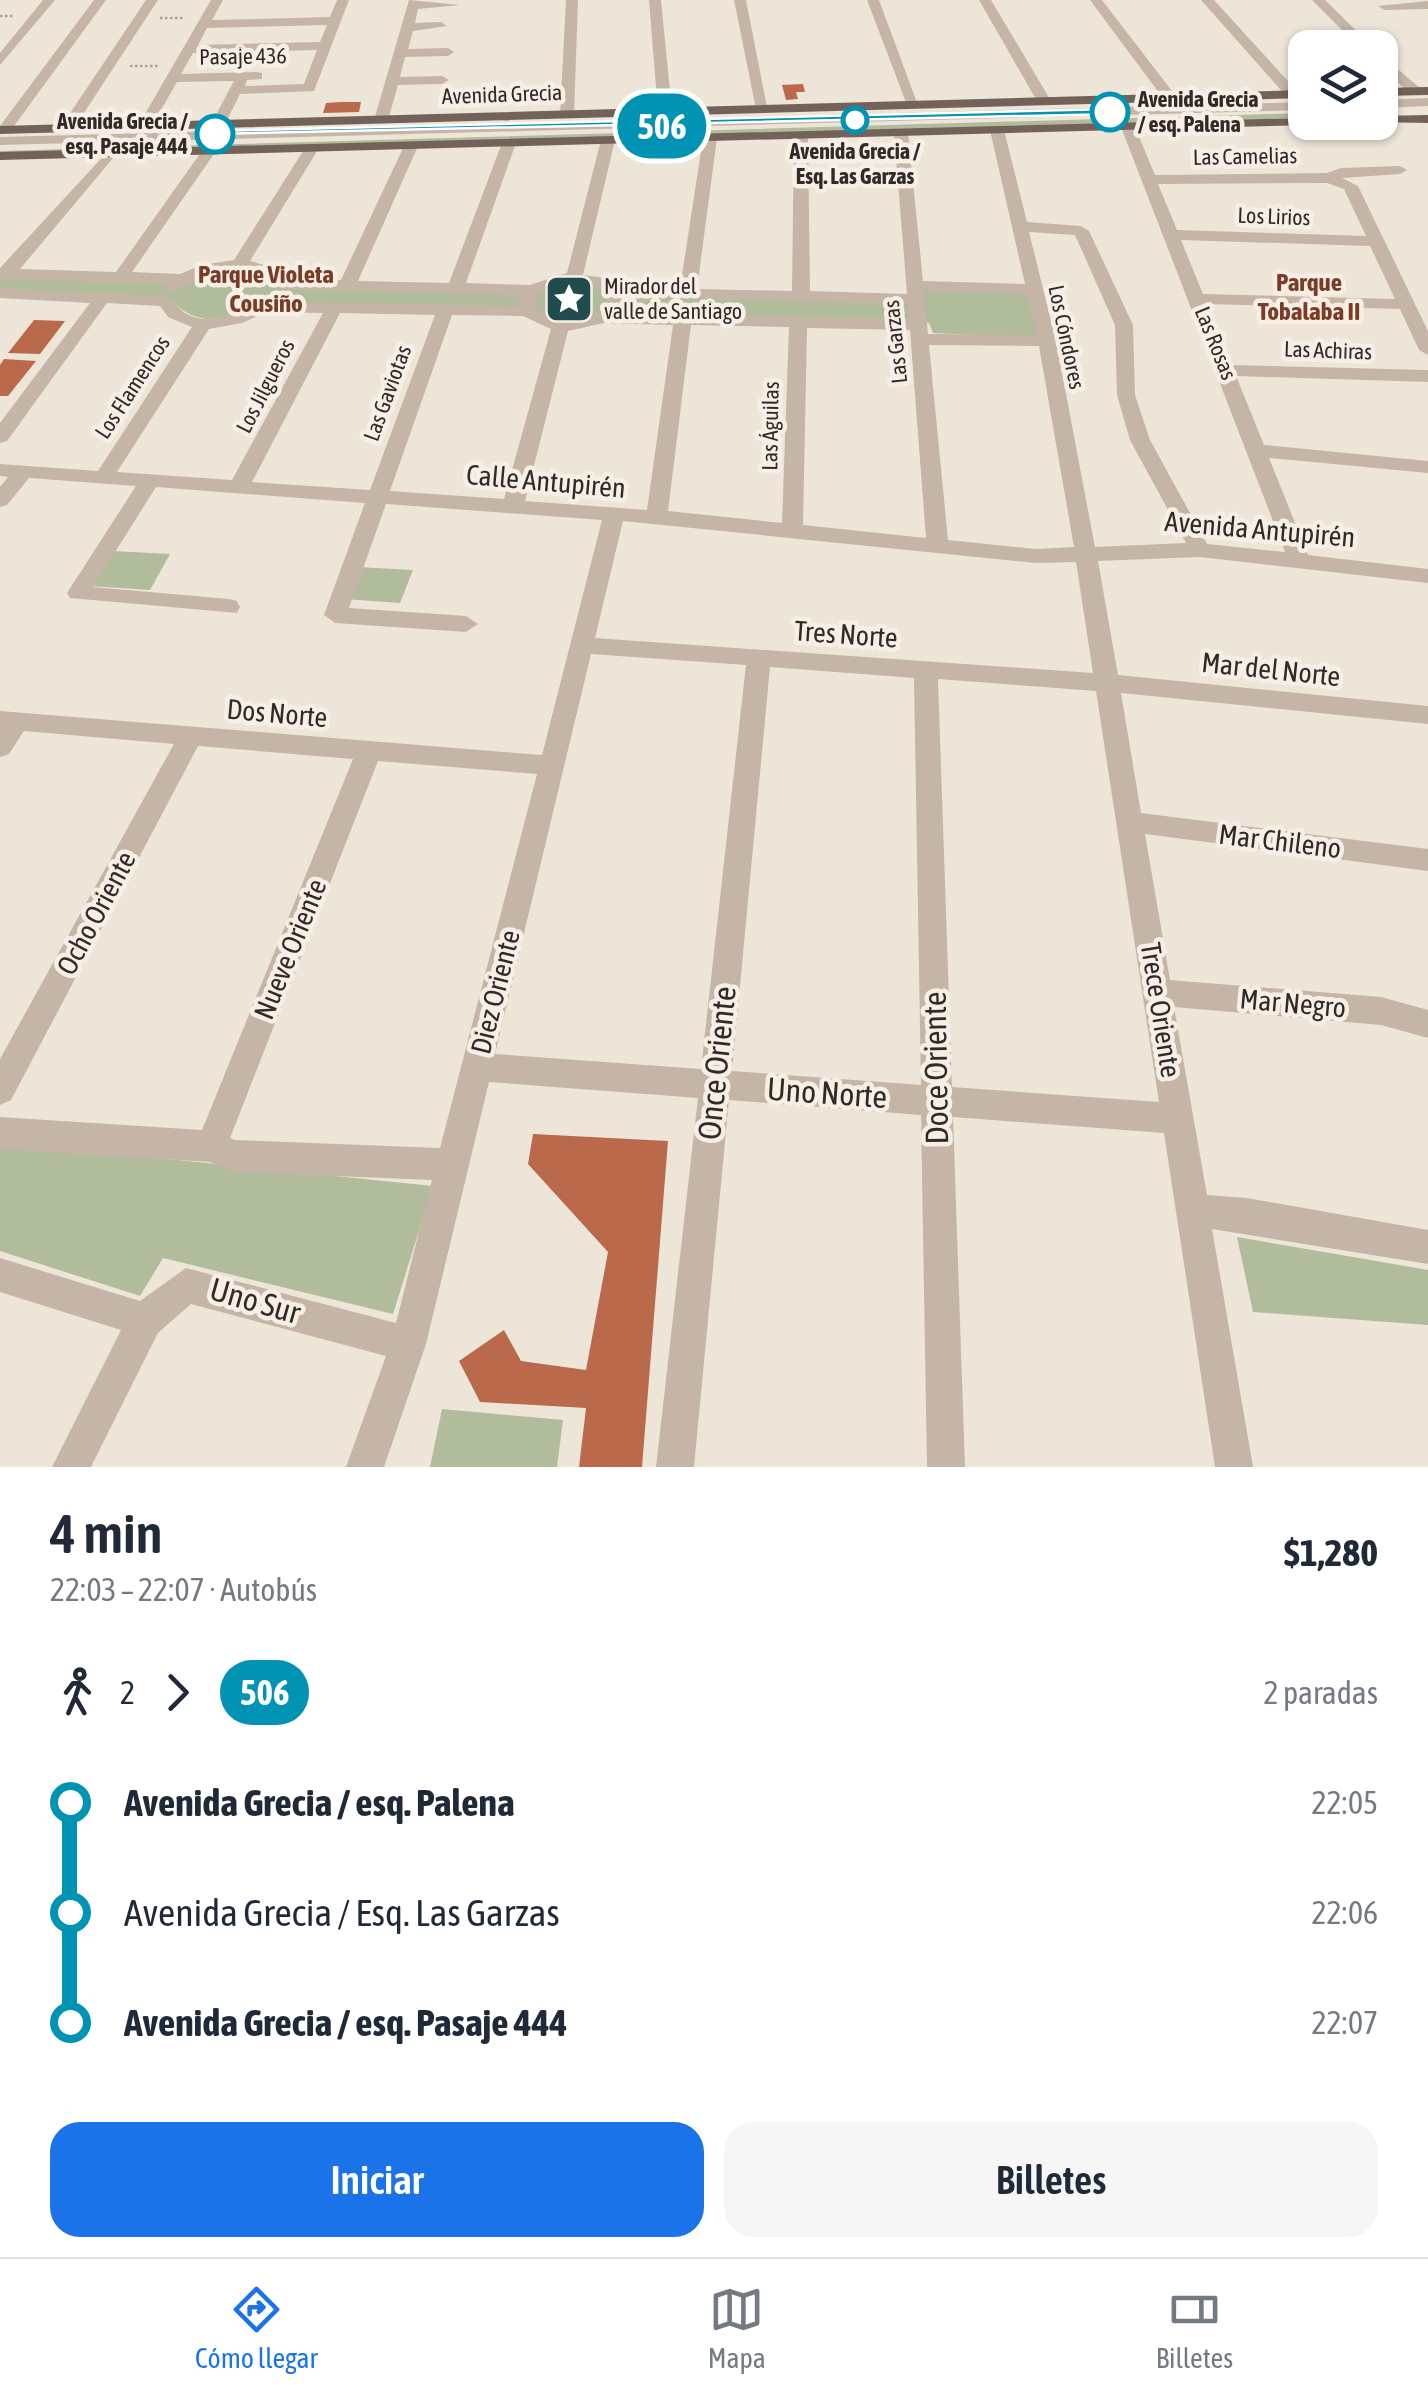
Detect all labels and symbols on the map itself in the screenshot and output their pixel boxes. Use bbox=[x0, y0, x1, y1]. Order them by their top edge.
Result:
street label: Pasaje 436 bbox=[199, 42, 287, 70]
street label: Avenida Grecia bbox=[441, 79, 563, 109]
place label: Avenida Grecia / esq. Palena bbox=[1137, 86, 1258, 137]
marker: Avenida Grecia / esq. Palena bbox=[1091, 93, 1129, 131]
line badge: 506 bbox=[604, 94, 720, 158]
marker: Avenida Grecia / Esq. Las Garzas bbox=[842, 107, 868, 133]
place label: Avenida Grecia / esq. Pasaje 444 bbox=[56, 108, 189, 159]
marker: Avenida Grecia / esq. Pasaje 444 bbox=[196, 115, 234, 153]
place label: Avenida Grecia / Esq. Las Garzas bbox=[789, 138, 921, 189]
street label: Las Camelias bbox=[1193, 142, 1298, 170]
street label: Los Lirios bbox=[1237, 202, 1311, 230]
district label: Parque Violeta Cousiño bbox=[198, 260, 334, 317]
district label: Parque Tobalaba II bbox=[1258, 268, 1360, 325]
place icon: Mirador del valle de Santiago bbox=[543, 273, 595, 325]
place label: Mirador del valle de Santiago bbox=[604, 273, 742, 324]
street label: Los Cóndores bbox=[1043, 283, 1091, 392]
street label: Las Garzas bbox=[878, 299, 912, 385]
street label: Las Rosas bbox=[1190, 303, 1242, 384]
street label: Los Flamencos bbox=[89, 331, 175, 443]
street label: Los Jilgueros bbox=[230, 334, 300, 437]
street label: Las Achiras bbox=[1283, 335, 1373, 365]
street label: Las Gaviotas bbox=[358, 341, 416, 445]
street label: Las Águilas bbox=[756, 381, 784, 471]
street label: Calle Antupirén bbox=[465, 458, 627, 504]
street label: Avenida Antupirén bbox=[1163, 505, 1357, 553]
street label: Tres Norte bbox=[793, 614, 899, 654]
street label: Mar del Norte bbox=[1200, 646, 1342, 692]
street label: Dos Norte bbox=[225, 693, 329, 733]
street label: Mar Chileno bbox=[1217, 818, 1343, 864]
street label: Ocho Oriente bbox=[50, 846, 142, 980]
street label: Nueve Oriente bbox=[247, 874, 333, 1024]
street label: Diez Oriente bbox=[464, 927, 526, 1057]
street label: Trece Oriente bbox=[1135, 940, 1187, 1080]
street label: Mar Negro bbox=[1239, 982, 1347, 1024]
street label: Once Oriente bbox=[690, 984, 743, 1141]
street label: Doce Oriente bbox=[916, 991, 955, 1145]
street label: Uno Norte bbox=[766, 1070, 888, 1115]
street label: Uno Sur bbox=[206, 1270, 305, 1331]

